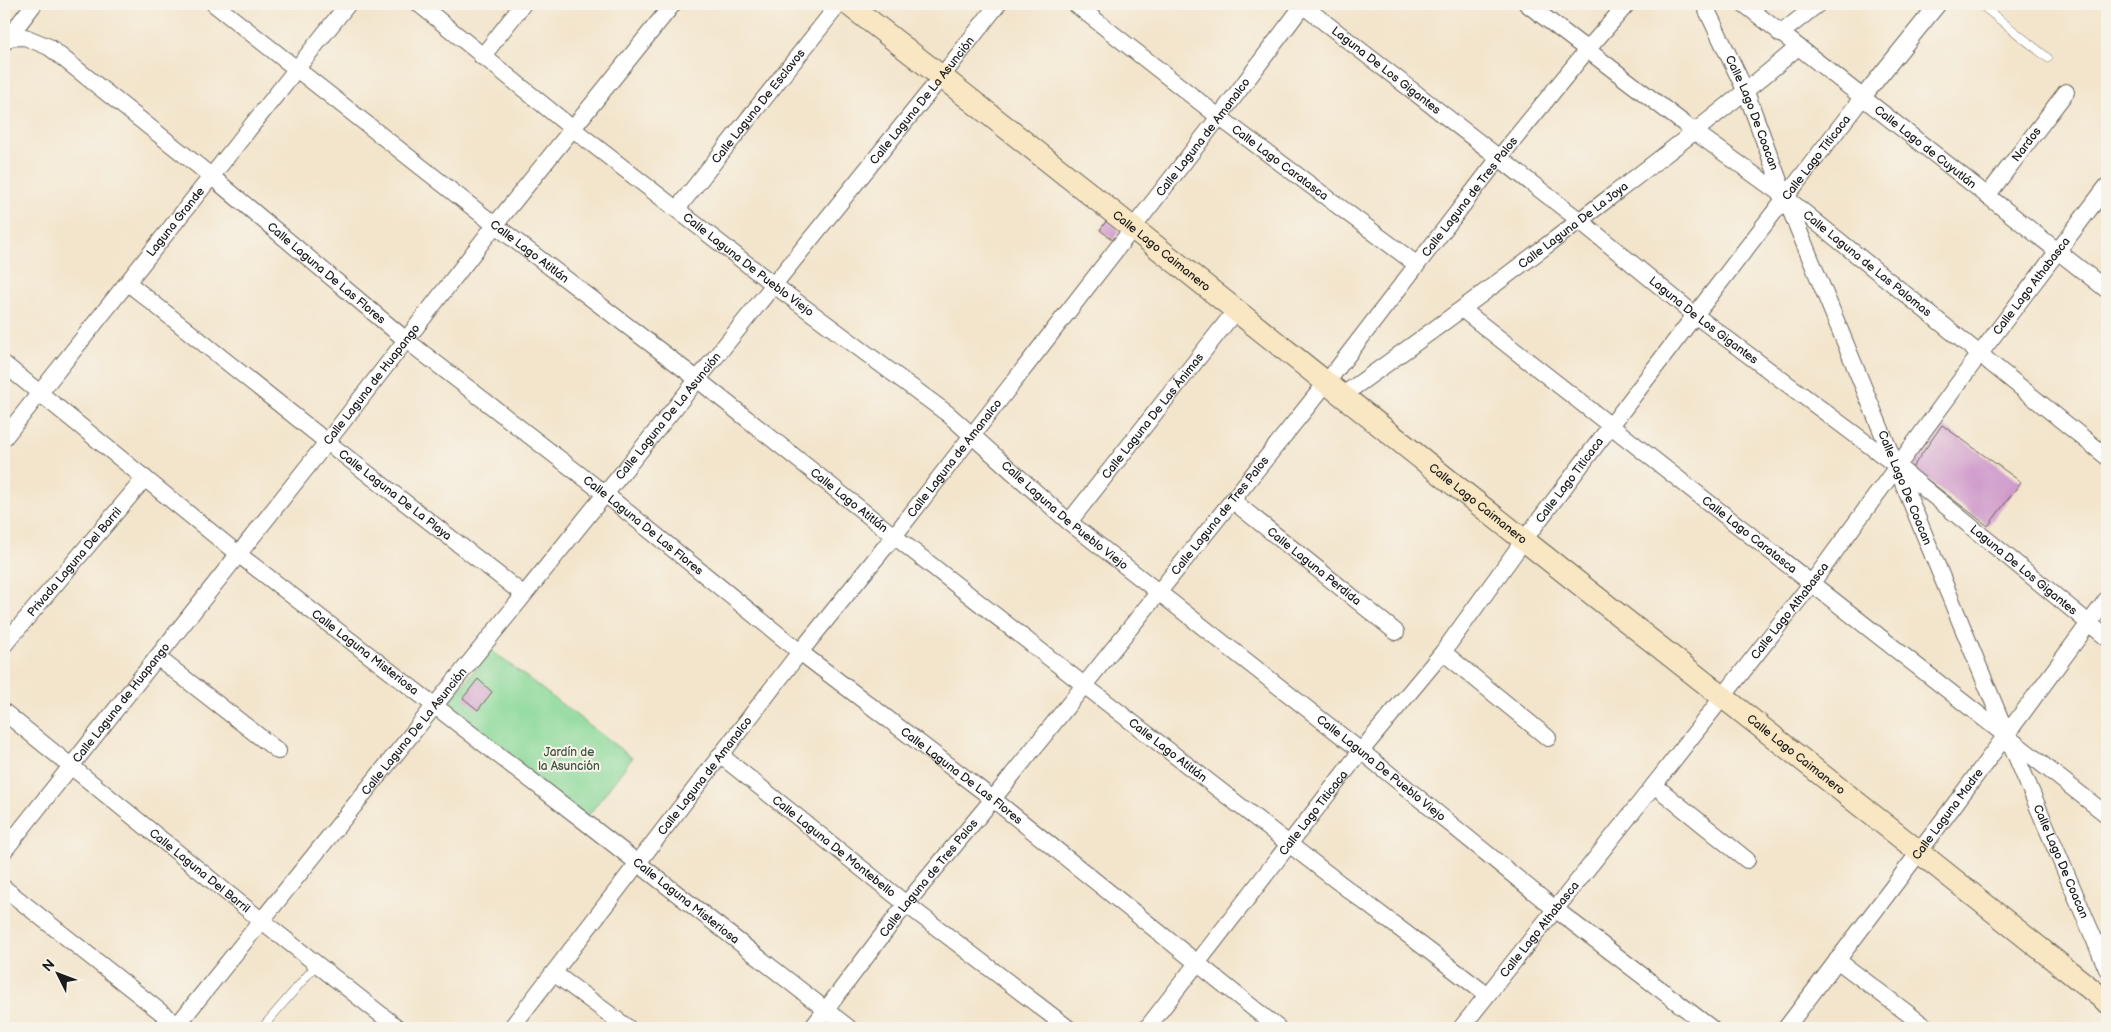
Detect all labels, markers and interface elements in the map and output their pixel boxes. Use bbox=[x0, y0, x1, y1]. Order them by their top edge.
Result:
street label: Laguna De Los Gigantes bbox=[1328, 24, 1444, 118]
street label: Calle Laguna De La Asunción bbox=[867, 33, 978, 168]
street label: Calle Laguna De Esclavos bbox=[709, 46, 809, 167]
street label: Calle Lago De Coacan bbox=[1722, 53, 1781, 173]
street label: Calle Laguna de Amanalco bbox=[1153, 75, 1254, 200]
street label: Calle Lago de Cuyutlán bbox=[1871, 103, 1979, 192]
street label: Calle Lago Titicaca bbox=[1779, 112, 1854, 203]
street label: Calle Lago Caratasca bbox=[1228, 122, 1331, 204]
street label: Nardos bbox=[2009, 124, 2045, 165]
street label: Calle Laguna de Tres Palos bbox=[1419, 134, 1521, 260]
street label: Calle Laguna De La Joya bbox=[1515, 179, 1632, 272]
street label: Laguna Grande bbox=[144, 184, 208, 260]
street label: Calle Lago Caimanero bbox=[1109, 208, 1213, 295]
street label: Calle Laguna de Las Palomas bbox=[1800, 208, 1934, 320]
street label: Calle Laguna De Pueblo Viejo bbox=[680, 210, 817, 320]
street label: Calle Lago Atitlán bbox=[487, 217, 572, 287]
street label: Calle Laguna De Las Flores bbox=[264, 219, 388, 328]
street label: Calle Lago Athabasca bbox=[1990, 234, 2074, 338]
street label: Laguna De Los Gigantes bbox=[1646, 273, 1761, 368]
street label: Calle Laguna de Huapango bbox=[321, 321, 424, 448]
street label: Calle Laguna De La Asunción bbox=[613, 349, 725, 483]
street label: Calle Laguna De Las Ánimas bbox=[1099, 350, 1207, 482]
street label: Calle Laguna de Amanalco bbox=[904, 396, 1005, 521]
street label: Calle Lago De Coacan bbox=[1874, 428, 1935, 548]
street label: Calle Lago Titicaca bbox=[1533, 435, 1607, 526]
street label: Calle Laguna De La Playa bbox=[335, 447, 455, 544]
street label: Calle Laguna de Tres Palos bbox=[1168, 453, 1272, 578]
street label: Calle Laguna De Pueblo Viejo bbox=[998, 458, 1131, 573]
street label: Calle Lago Caimanero bbox=[1426, 460, 1530, 548]
street label: Calle Lago Atitlán bbox=[807, 465, 891, 536]
street label: Calle Laguna De Las Flores bbox=[580, 473, 706, 579]
street label: Calle Lago Caratasca bbox=[1699, 493, 1800, 577]
street label: Privada Laguna Del Barril bbox=[24, 504, 125, 620]
street label: Laguna De Los Gigantes bbox=[1967, 522, 2080, 619]
street label: Calle Laguna Perdida bbox=[1264, 524, 1364, 609]
street label: Calle Lago Athabasca bbox=[1748, 560, 1832, 663]
street label: Calle Laguna Misteriosa bbox=[308, 607, 421, 699]
street label: Calle Laguna de Huapango bbox=[70, 640, 174, 766]
street label: Calle Laguna De La Asunción bbox=[359, 665, 470, 798]
street label: Calle Lago Caimanero bbox=[1744, 711, 1848, 798]
street label: Calle Laguna De Pueblo Viejo bbox=[1313, 712, 1448, 825]
street label: Calle Laguna de Amanalco bbox=[655, 714, 756, 838]
street label: Calle Lago Atitlán bbox=[1125, 715, 1210, 786]
street label: Calle Laguna De Las Flores bbox=[897, 724, 1025, 828]
park label: Jardín de la Asunción bbox=[538, 745, 600, 774]
street label: Calle Laguna Madre bbox=[1909, 766, 1987, 863]
street label: Calle Lago Titicaca bbox=[1276, 767, 1351, 859]
street label: Calle Laguna De Montebello bbox=[769, 793, 899, 901]
street label: Calle Lago De Coacan bbox=[2030, 802, 2092, 921]
street label: Calle Laguna de Tres Palos bbox=[876, 816, 981, 940]
street label: Calle Laguna Del Barril bbox=[146, 826, 253, 916]
street label: Calle Laguna Misteriosa bbox=[629, 855, 742, 948]
street label: Calle Lago Athabasca bbox=[1497, 878, 1583, 981]
north arrow bbox=[32, 950, 82, 1000]
text: N bbox=[39, 956, 59, 975]

